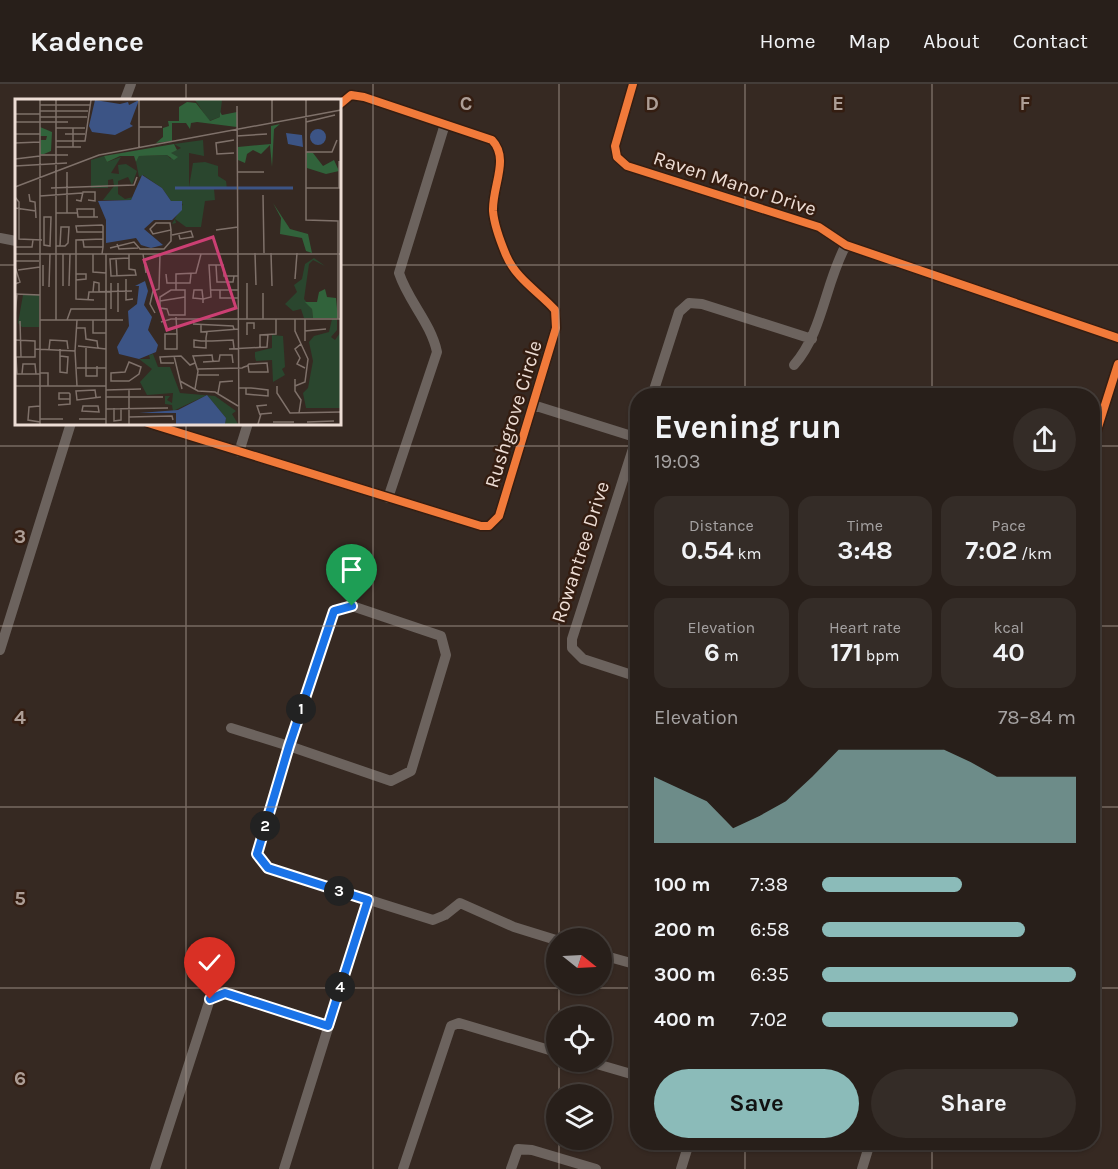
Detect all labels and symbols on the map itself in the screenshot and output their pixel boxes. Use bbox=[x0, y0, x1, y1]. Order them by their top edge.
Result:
text: C bbox=[460, 92, 472, 115]
text: D bbox=[645, 92, 659, 115]
text: E bbox=[832, 92, 844, 115]
text: F bbox=[1020, 92, 1031, 115]
inset map bbox=[15, 99, 340, 424]
street label: Raven Manor Drive bbox=[650, 146, 819, 221]
street label: Rushgrove Circle bbox=[480, 338, 547, 491]
street label: Rowantree Drive bbox=[547, 478, 614, 626]
text: 3 bbox=[14, 525, 26, 548]
pin bbox=[326, 544, 377, 606]
pin: 1 bbox=[286, 694, 316, 724]
text: 4 bbox=[14, 706, 26, 729]
pin: 2 bbox=[250, 811, 280, 841]
pin: 3 bbox=[324, 876, 354, 906]
text: 5 bbox=[14, 887, 26, 910]
north arrow bbox=[546, 928, 612, 994]
pin bbox=[184, 937, 235, 999]
pin: 4 bbox=[325, 972, 355, 1002]
text: 6 bbox=[14, 1067, 26, 1090]

